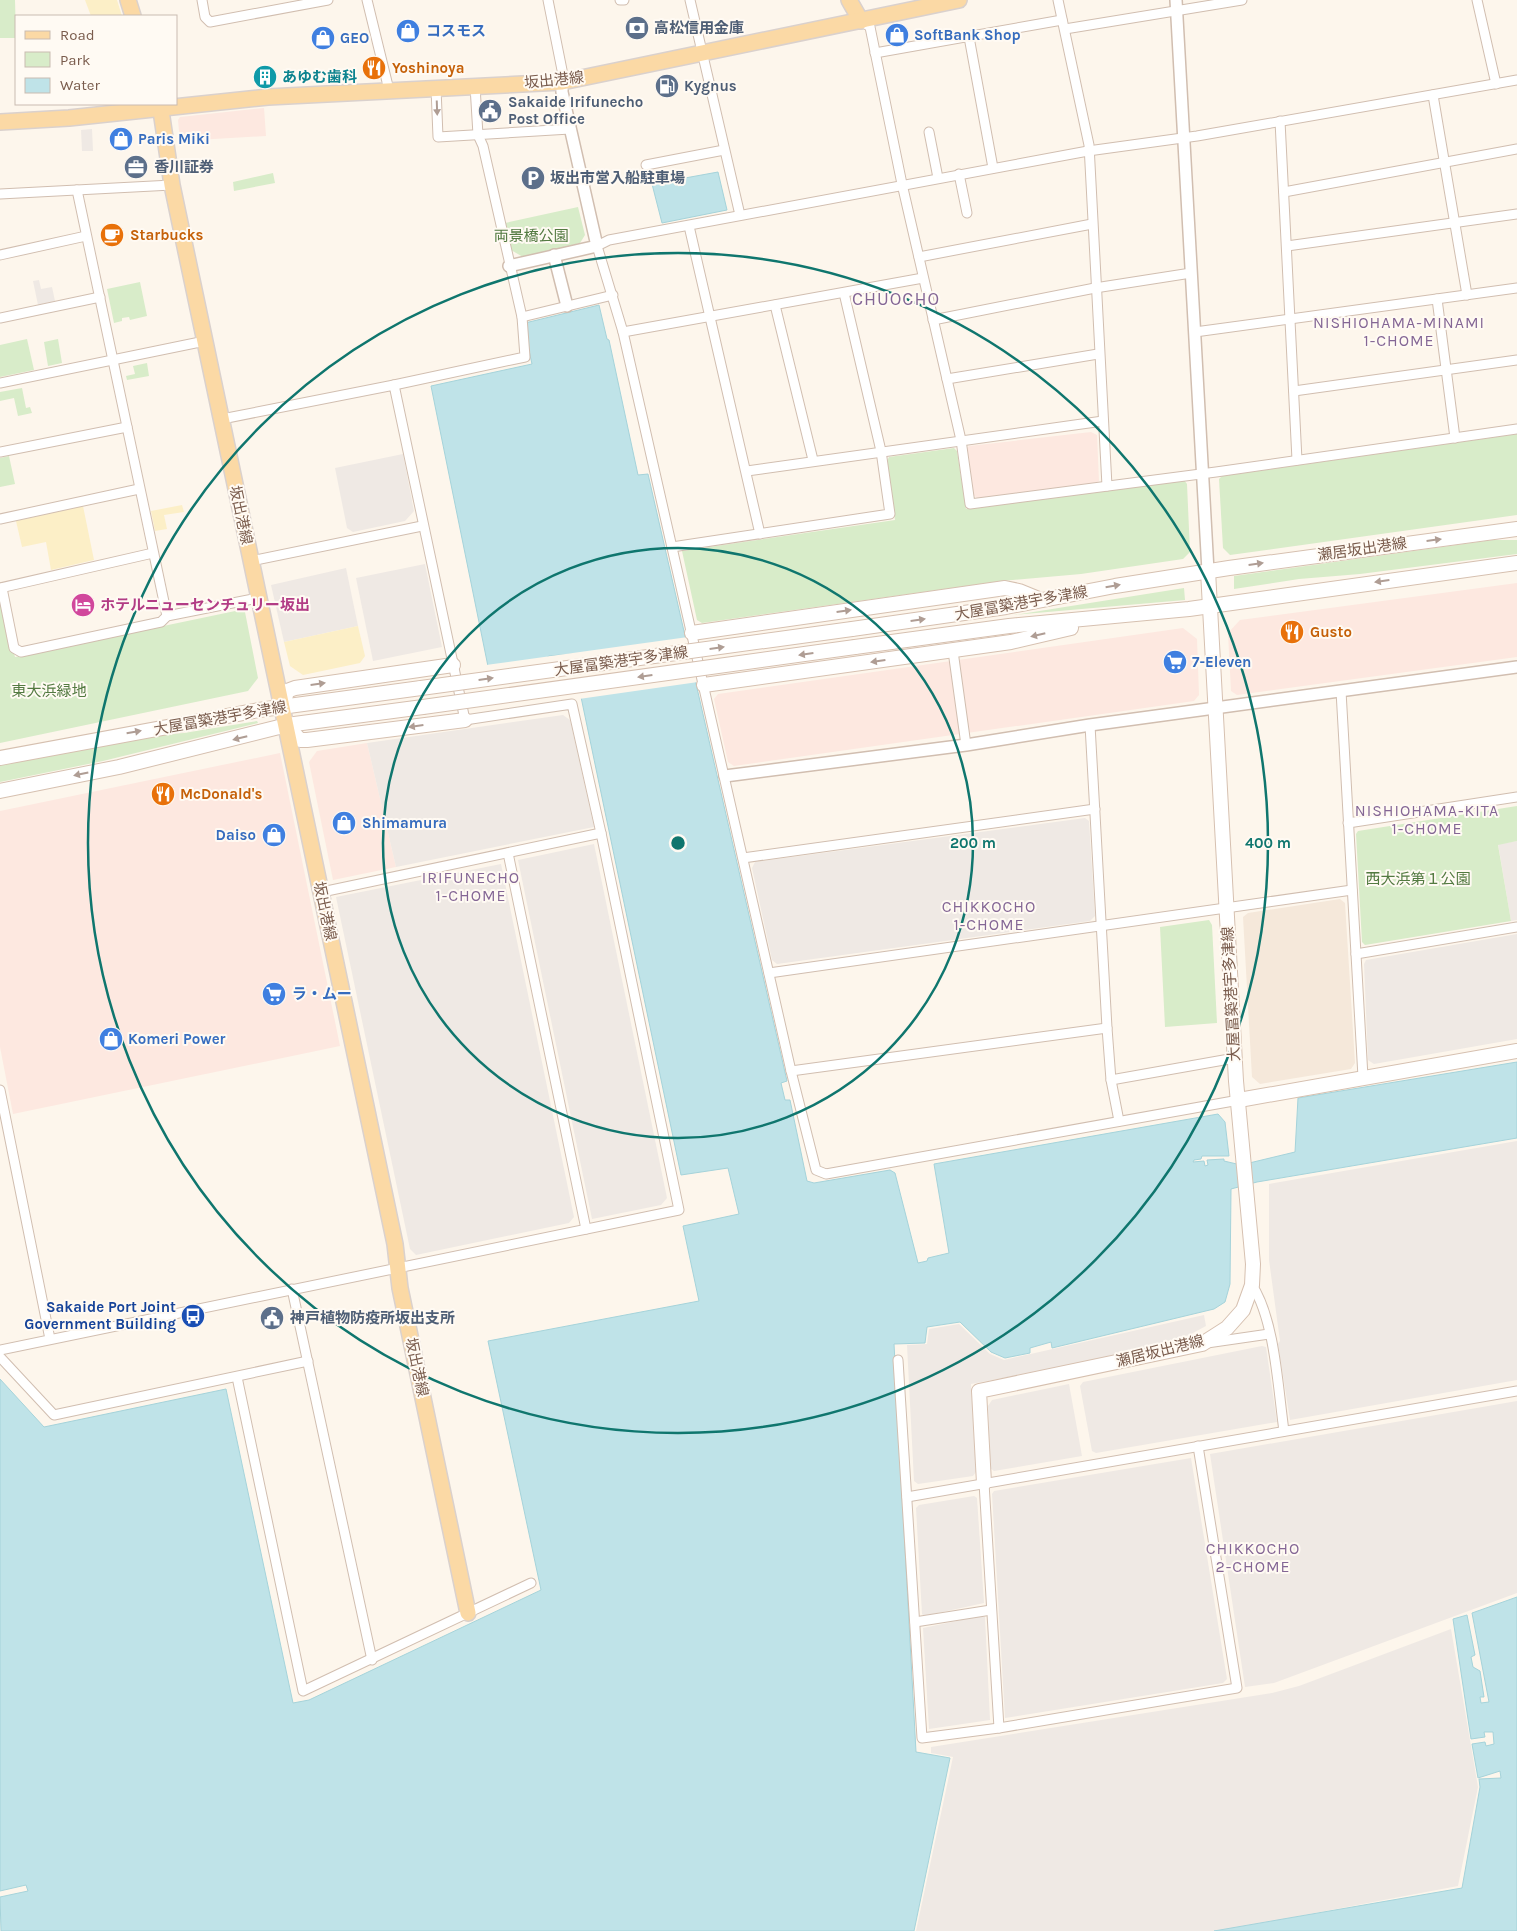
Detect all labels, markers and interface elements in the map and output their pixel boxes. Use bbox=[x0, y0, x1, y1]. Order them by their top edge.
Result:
legend bbox=[15, 15, 178, 105]
bank icon: 高松信用金庫 bbox=[624, 15, 650, 41]
shop icon: コスモス bbox=[395, 18, 421, 44]
place label: 高松信用金庫 bbox=[654, 19, 744, 37]
place label: コスモス bbox=[426, 22, 486, 40]
shop icon: SoftBank Shop bbox=[884, 22, 910, 48]
shop icon: GEO bbox=[310, 25, 336, 51]
text: Road bbox=[60, 26, 95, 44]
place label: SoftBank Shop bbox=[914, 26, 1021, 44]
place label: GEO bbox=[340, 29, 369, 47]
text: Park bbox=[60, 51, 90, 69]
restaurant icon: Yoshinoya bbox=[361, 55, 387, 81]
place label: Yoshinoya bbox=[392, 59, 464, 77]
building icon: あゆむ歯科 bbox=[252, 64, 278, 90]
place label: あゆむ歯科 bbox=[282, 68, 357, 86]
street label: 坂出港線 bbox=[523, 68, 585, 92]
fuel station icon: Kygnus bbox=[654, 73, 680, 99]
text: Water bbox=[60, 76, 101, 94]
place label: Kygnus bbox=[684, 77, 737, 95]
place label: Sakaide Irifunecho Post Office bbox=[508, 93, 643, 128]
public building icon: Sakaide Irifunecho Post Office bbox=[477, 98, 503, 124]
one-way arrow bbox=[433, 100, 441, 116]
shop icon: Paris Miki bbox=[108, 126, 134, 152]
place label: Paris Miki bbox=[138, 130, 210, 148]
office icon: 香川証券 bbox=[123, 154, 149, 180]
place label: 香川証券 bbox=[154, 158, 214, 176]
parking icon: 坂出市営入船駐車場 bbox=[520, 165, 546, 191]
place label: 坂出市営入船駐車場 bbox=[550, 169, 685, 187]
cafe icon: Starbucks bbox=[99, 222, 125, 248]
place label: Starbucks bbox=[130, 226, 204, 244]
park label: 両景橋公園 bbox=[493, 227, 569, 245]
district label: CHUOCHO bbox=[852, 288, 940, 310]
district label: NISHIOHAMA-MINAMI 1-CHOME bbox=[1313, 313, 1485, 350]
street label: 坂出港線 bbox=[226, 484, 256, 546]
street label: 瀬居坂出港線 bbox=[1316, 534, 1408, 564]
one-way arrow bbox=[1427, 536, 1443, 544]
one-way arrow bbox=[1248, 560, 1264, 568]
one-way arrow bbox=[1374, 578, 1390, 586]
street label: 大屋冨築港宇多津線 bbox=[953, 582, 1089, 624]
one-way arrow bbox=[1105, 582, 1121, 590]
hotel icon: ホテルニューセンチュリー坂出 bbox=[70, 592, 96, 618]
place label: ホテルニューセンチュリー坂出 bbox=[100, 596, 310, 614]
one-way arrow bbox=[837, 607, 853, 615]
one-way arrow bbox=[910, 615, 926, 623]
restaurant icon: Gusto bbox=[1279, 619, 1305, 645]
place label: Gusto bbox=[1310, 623, 1352, 641]
one-way arrow bbox=[1031, 631, 1046, 639]
street label: 大屋冨築港宇多津線 bbox=[553, 643, 689, 679]
one-way arrow bbox=[709, 643, 725, 651]
supermarket icon: 7-Eleven bbox=[1162, 649, 1188, 675]
one-way arrow bbox=[798, 650, 814, 658]
place label: 7-Eleven bbox=[1192, 653, 1251, 671]
one-way arrow bbox=[870, 657, 886, 665]
one-way arrow bbox=[637, 672, 653, 680]
one-way arrow bbox=[479, 675, 495, 683]
one-way arrow bbox=[311, 680, 327, 688]
park label: 東大浜緑地 bbox=[11, 682, 87, 700]
street label: 大屋冨築港宇多津線 bbox=[152, 697, 288, 739]
one-way arrow bbox=[408, 722, 424, 730]
one-way arrow bbox=[126, 728, 142, 736]
one-way arrow bbox=[232, 734, 247, 742]
one-way arrow bbox=[74, 770, 89, 778]
restaurant icon: McDonald's bbox=[150, 781, 176, 807]
place label: McDonald's bbox=[180, 785, 262, 803]
district label: NISHIOHAMA-KITA 1-CHOME bbox=[1355, 801, 1499, 838]
shop icon: Shimamura bbox=[331, 810, 357, 836]
place label: Shimamura bbox=[362, 814, 447, 832]
shop icon: Daiso bbox=[261, 822, 287, 848]
place label: Daiso bbox=[216, 826, 256, 844]
centre of rings bbox=[669, 834, 687, 852]
text: 200 m bbox=[950, 834, 996, 852]
text: 400 m bbox=[1245, 834, 1291, 852]
district label: IRIFUNECHO 1-CHOME bbox=[422, 868, 520, 905]
park label: 西大浜第１公園 bbox=[1365, 870, 1471, 888]
street label: 坂出港線 bbox=[310, 880, 340, 942]
district label: CHIKKOCHO 1-CHOME bbox=[942, 897, 1036, 934]
street label: 大屋冨築港宇多津線 bbox=[1218, 926, 1244, 1062]
supermarket icon: ラ・ムー bbox=[261, 981, 287, 1007]
place label: ラ・ムー bbox=[292, 985, 352, 1003]
shop icon: Komeri Power bbox=[98, 1026, 124, 1052]
place label: Komeri Power bbox=[128, 1030, 226, 1048]
place label: Sakaide Port Joint Government Building bbox=[24, 1298, 176, 1333]
bus stop icon: Sakaide Port Joint Government Building bbox=[180, 1303, 206, 1329]
public building icon: 神戸植物防疫所坂出支所 bbox=[259, 1305, 285, 1331]
place label: 神戸植物防疫所坂出支所 bbox=[289, 1309, 455, 1327]
street label: 瀬居坂出港線 bbox=[1114, 1331, 1206, 1371]
street label: 坂出港線 bbox=[402, 1336, 432, 1398]
district label: CHIKKOCHO 2-CHOME bbox=[1206, 1539, 1300, 1576]

